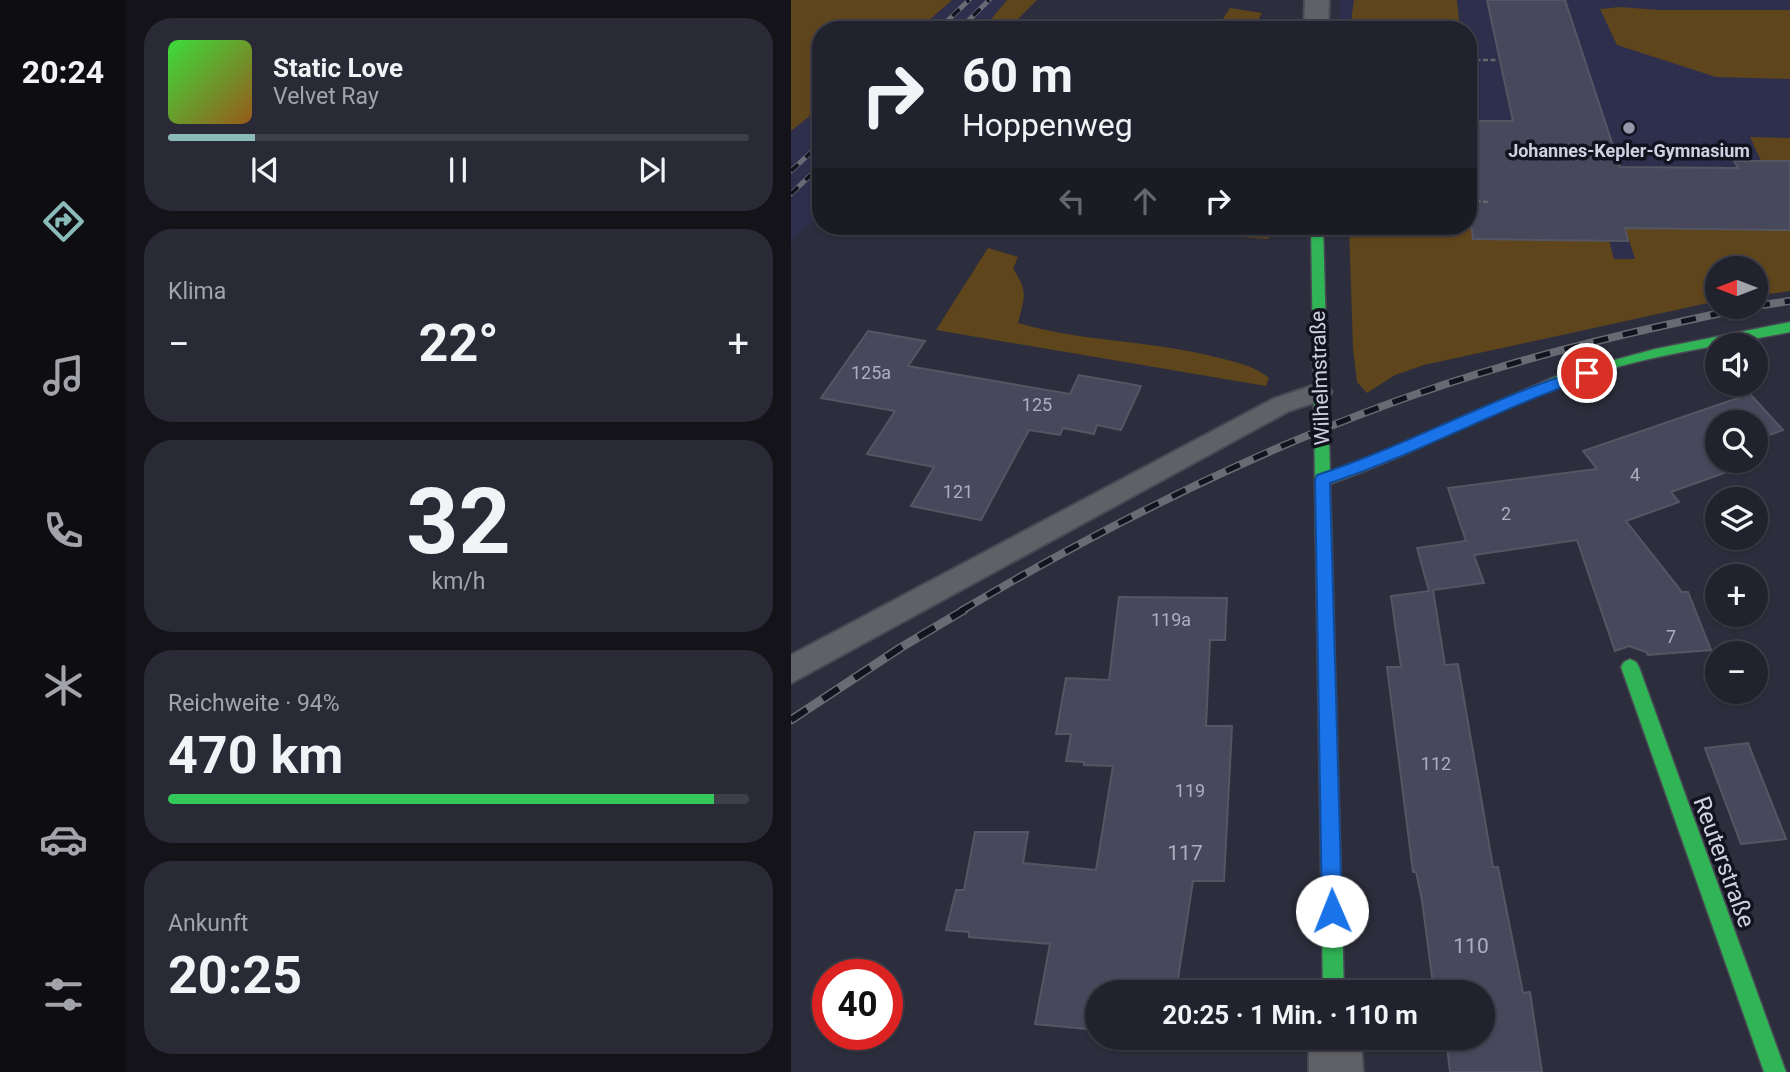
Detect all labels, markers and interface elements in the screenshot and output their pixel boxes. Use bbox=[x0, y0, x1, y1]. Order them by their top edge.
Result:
text: 60 m bbox=[962, 47, 1073, 104]
icon: right bbox=[847, 49, 938, 140]
text: 20:24 bbox=[22, 53, 104, 91]
text: Static Love bbox=[273, 53, 403, 83]
text: Velvet Ray bbox=[273, 83, 379, 110]
text: Hoppenweg bbox=[962, 106, 1133, 144]
marker: Johannes-Kepler-Gymnasium bbox=[1621, 120, 1637, 136]
place label: Johannes-Kepler-Gymnasium bbox=[1508, 140, 1750, 161]
icon: previous bbox=[246, 151, 284, 189]
icon: pause bbox=[439, 151, 477, 189]
icon: next bbox=[633, 151, 671, 189]
icon: left bbox=[1053, 182, 1091, 220]
icon: ahead bbox=[1126, 182, 1164, 220]
icon: right bbox=[1199, 182, 1237, 220]
icon: directions bbox=[39, 197, 88, 246]
north arrow bbox=[1705, 256, 1767, 318]
map controls bbox=[1705, 256, 1768, 704]
text: Klima bbox=[168, 278, 226, 305]
street label: Wilhelmstraße bbox=[1306, 310, 1334, 446]
text: 22° bbox=[419, 313, 499, 374]
text: − bbox=[168, 322, 190, 366]
text: + bbox=[727, 322, 749, 366]
button: sound bbox=[1705, 333, 1768, 396]
pin bbox=[1557, 343, 1617, 403]
icon: music bbox=[39, 351, 88, 400]
icon: arrive bbox=[1568, 354, 1606, 392]
house number: 125a bbox=[851, 362, 891, 383]
house number: 125 bbox=[1022, 394, 1052, 415]
button: search bbox=[1705, 410, 1768, 473]
house number: 4 bbox=[1630, 464, 1640, 485]
text: 32 bbox=[406, 469, 511, 575]
house number: 121 bbox=[943, 481, 973, 502]
button: layers bbox=[1705, 487, 1768, 550]
house number: 2 bbox=[1501, 503, 1511, 524]
icon: phone bbox=[39, 506, 88, 555]
button: + bbox=[1705, 564, 1768, 627]
text: km/h bbox=[432, 568, 486, 595]
house number: 119a bbox=[1151, 609, 1191, 630]
house number: 7 bbox=[1666, 626, 1676, 647]
button: − bbox=[1705, 641, 1768, 704]
icon: climate bbox=[39, 661, 88, 710]
text: Reichweite · 94% bbox=[168, 690, 340, 717]
text: 470 km bbox=[168, 725, 343, 786]
house number: 112 bbox=[1421, 753, 1451, 774]
house number: 119 bbox=[1175, 780, 1205, 801]
street label: Reuterstraße bbox=[1687, 793, 1761, 931]
icon: car bbox=[39, 815, 88, 864]
house number: 117 bbox=[1167, 841, 1203, 865]
position arrow bbox=[1295, 874, 1369, 948]
text: Ankunft bbox=[168, 910, 248, 937]
house number: 110 bbox=[1453, 934, 1489, 958]
text: 20:25 bbox=[168, 945, 302, 1006]
speed limit sign: 40 bbox=[812, 959, 903, 1050]
icon: filters bbox=[39, 970, 88, 1019]
text: 20:25 · 1 Min. · 110 m bbox=[1162, 1000, 1418, 1030]

